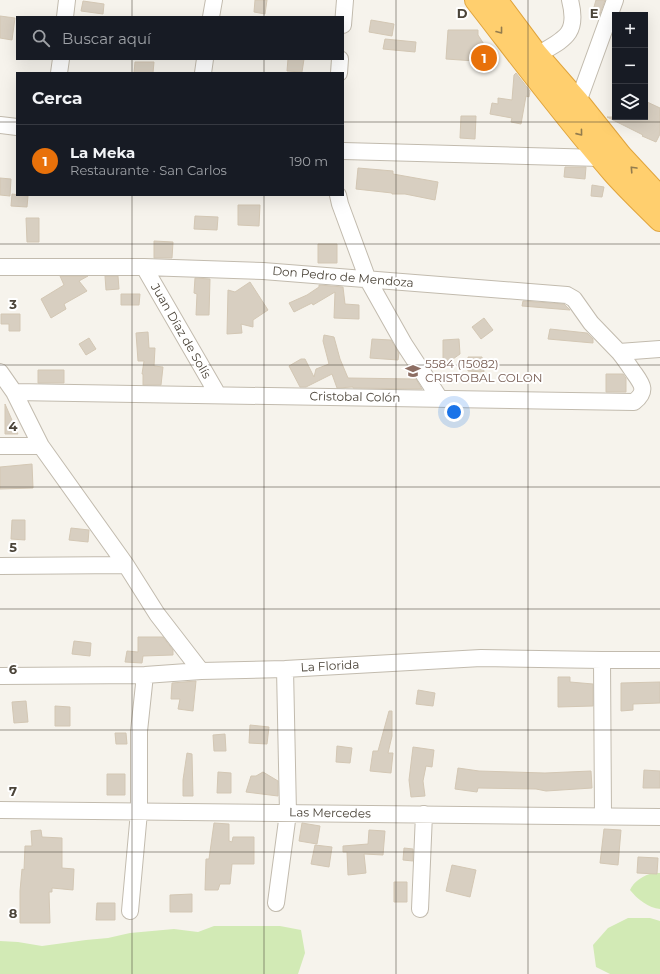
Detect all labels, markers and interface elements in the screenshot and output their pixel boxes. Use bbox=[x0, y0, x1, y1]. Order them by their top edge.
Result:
text: D bbox=[457, 5, 468, 21]
text: E bbox=[590, 5, 599, 21]
map controls bbox=[612, 12, 648, 120]
button: + bbox=[612, 12, 648, 48]
search box bbox=[16, 16, 344, 60]
one-way arrow bbox=[495, 26, 502, 33]
icon: search bbox=[30, 27, 52, 49]
text: Buscar aquí bbox=[62, 29, 151, 48]
pin: 1 bbox=[471, 43, 497, 73]
button: − bbox=[612, 48, 648, 84]
button: layers bbox=[612, 84, 648, 120]
text: Cerca bbox=[32, 88, 82, 108]
one-way arrow bbox=[576, 128, 583, 135]
text: La Meka bbox=[70, 143, 135, 162]
text: 1 bbox=[42, 153, 48, 169]
text: 190 m bbox=[290, 153, 328, 169]
text: Restaurante · San Carlos bbox=[70, 162, 227, 178]
one-way arrow bbox=[631, 166, 638, 174]
street label: Don Pedro de Mendoza bbox=[272, 263, 414, 290]
street label: Juan Díaz de Solís bbox=[148, 280, 215, 381]
text: 3 bbox=[8, 296, 17, 312]
place label: 5584 (15082) CRISTOBAL COLON bbox=[425, 356, 543, 385]
school or university icon: 5584 (15082) CRISTOBAL COLON bbox=[404, 362, 422, 380]
street label: Cristobal Colón bbox=[310, 388, 400, 405]
your location bbox=[444, 402, 464, 422]
text: 4 bbox=[9, 418, 18, 434]
text: 5 bbox=[9, 539, 17, 555]
street label: La Florida bbox=[300, 656, 360, 675]
text: 6 bbox=[9, 661, 18, 677]
text: 7 bbox=[9, 783, 17, 799]
street label: Las Mercedes bbox=[289, 804, 371, 821]
text: 8 bbox=[9, 905, 18, 921]

